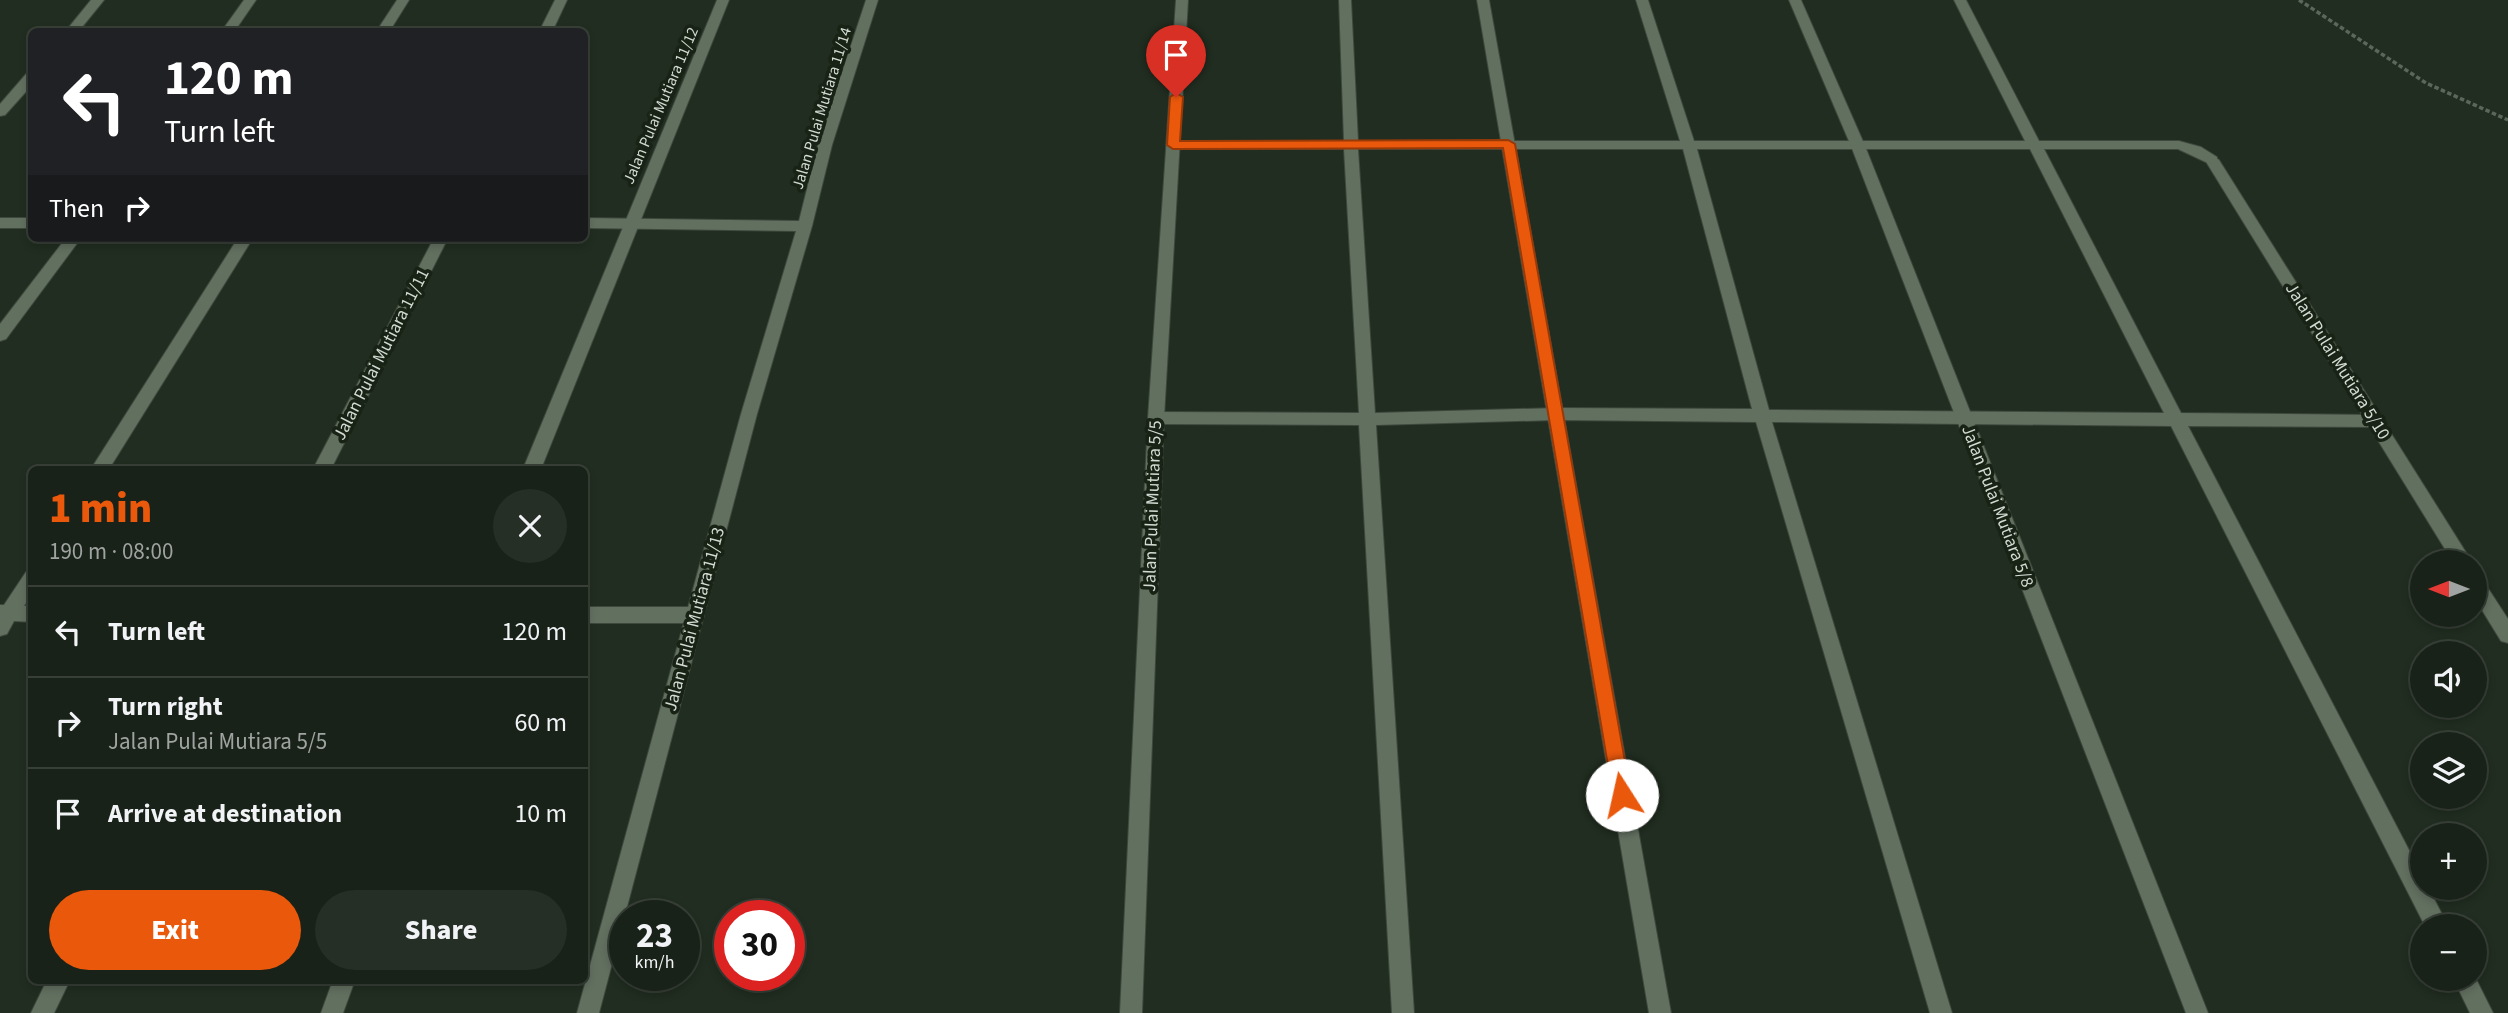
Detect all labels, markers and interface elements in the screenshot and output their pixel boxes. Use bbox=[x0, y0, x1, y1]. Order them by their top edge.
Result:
street label: Jalan Pulai Mutiara 11/12 bbox=[618, 24, 704, 187]
street label: Jalan Pulai Mutiara 11/14 bbox=[787, 24, 857, 192]
pin bbox=[1146, 25, 1206, 97]
icon: arrive bbox=[1157, 36, 1195, 74]
text: 120 m bbox=[164, 44, 293, 114]
icon: left bbox=[49, 56, 140, 147]
text: Turn left bbox=[164, 109, 275, 155]
icon: right bbox=[118, 189, 156, 227]
text: Then bbox=[49, 190, 104, 227]
street label: Jalan Pulai Mutiara 11/11 bbox=[327, 264, 436, 444]
street label: Jalan Pulai Mutiara 5/10 bbox=[2279, 278, 2396, 444]
street label: Jalan Pulai Mutiara 5/5 bbox=[1137, 420, 1168, 592]
street label: Jalan Pulai Mutiara 5/8 bbox=[1955, 422, 2040, 591]
text: 1 min bbox=[49, 479, 152, 539]
button: close bbox=[493, 489, 567, 563]
street label: Jalan Pulai Mutiara 11/13 bbox=[658, 524, 731, 714]
text: 190 m · 08:00 bbox=[49, 535, 173, 568]
north arrow bbox=[2410, 550, 2487, 626]
map controls bbox=[2410, 550, 2487, 991]
icon: left bbox=[49, 613, 87, 651]
text: Turn left bbox=[108, 613, 205, 650]
text: 120 m bbox=[501, 613, 567, 650]
button: sound bbox=[2410, 641, 2487, 718]
text: Turn right bbox=[108, 688, 223, 725]
icon: right bbox=[49, 704, 87, 742]
text: 60 m bbox=[514, 704, 567, 741]
text: Jalan Pulai Mutiara 5/5 bbox=[108, 725, 327, 758]
button: layers bbox=[2410, 732, 2487, 809]
position arrow bbox=[1585, 758, 1659, 832]
icon: arrive bbox=[49, 795, 87, 833]
text: Arrive at destination bbox=[108, 795, 342, 832]
text: 10 m bbox=[514, 795, 567, 832]
button: + bbox=[2410, 823, 2487, 900]
button: Exit bbox=[49, 890, 301, 970]
button: Share bbox=[315, 890, 567, 970]
speed limit sign: 30 bbox=[714, 900, 805, 991]
text: 23 bbox=[636, 911, 673, 961]
button: − bbox=[2410, 914, 2487, 991]
text: km/h bbox=[635, 950, 674, 975]

